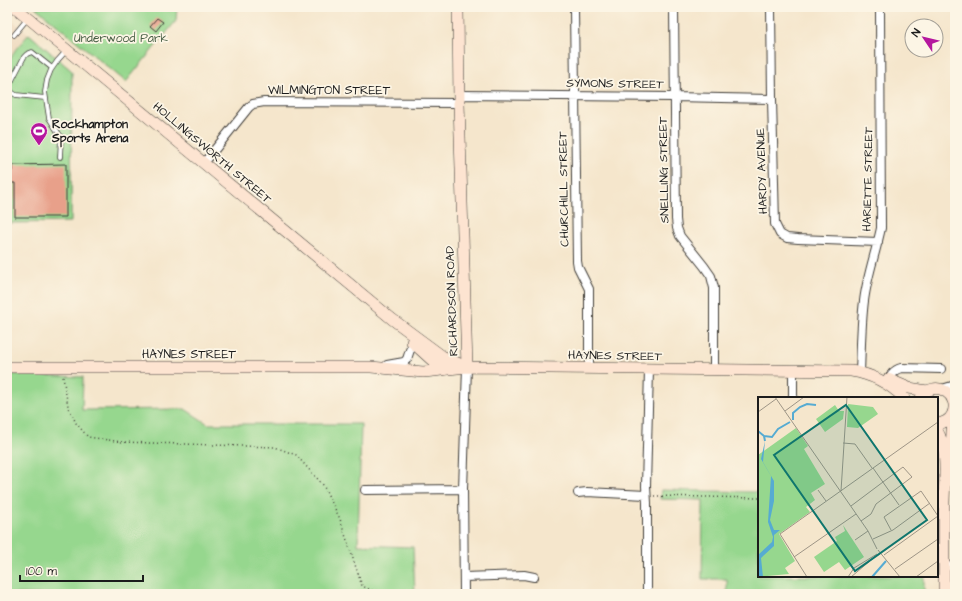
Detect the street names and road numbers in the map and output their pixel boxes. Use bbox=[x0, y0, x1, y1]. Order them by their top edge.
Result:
street label: SYMONS STREET bbox=[566, 75, 664, 93]
street label: WILMINGTON STREET bbox=[268, 82, 391, 99]
street label: HOLLINGSWORTH STREET bbox=[149, 98, 275, 208]
street label: SNELLING STREET bbox=[655, 116, 673, 224]
street label: HARIETTE STREET bbox=[859, 126, 877, 231]
street label: HARDY AVENUE bbox=[752, 128, 772, 214]
street label: CHURCHILL STREET bbox=[554, 131, 574, 247]
street label: RICHARDSON ROAD bbox=[442, 245, 462, 356]
street label: HAYNES STREET bbox=[142, 346, 236, 363]
street label: HAYNES STREET bbox=[568, 347, 663, 365]

